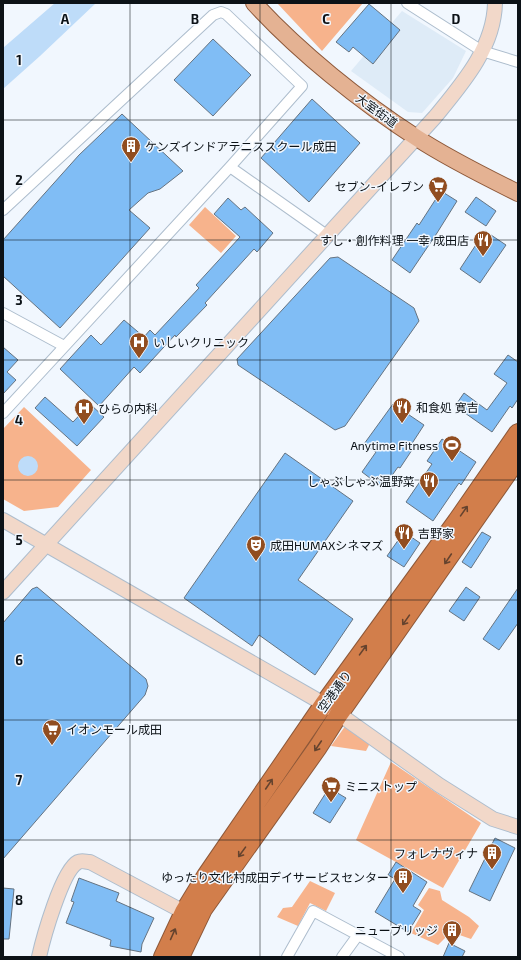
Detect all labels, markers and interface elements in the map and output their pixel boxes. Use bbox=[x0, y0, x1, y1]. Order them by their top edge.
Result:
text: A bbox=[61, 11, 70, 27]
text: B bbox=[191, 11, 199, 27]
text: C bbox=[322, 11, 330, 27]
text: D bbox=[452, 11, 461, 27]
text: 1 bbox=[16, 52, 22, 68]
street label: 大室街道 bbox=[353, 90, 401, 130]
building icon: ケンズインドアテニススクール成田 bbox=[120, 135, 142, 163]
place label: ケンズインドアテニススクール成田 bbox=[145, 139, 336, 153]
text: 2 bbox=[15, 172, 23, 188]
supermarket icon: セブン-イレブン bbox=[427, 175, 449, 203]
place label: セブン-イレブン bbox=[335, 179, 424, 193]
restaurant icon: すし・創作料理 一幸 成田店 bbox=[472, 229, 494, 257]
place label: すし・創作料理 一幸 成田店 bbox=[320, 233, 469, 247]
text: 3 bbox=[15, 292, 23, 308]
hospital icon: いしいクリニック bbox=[128, 331, 150, 359]
place label: いしいクリニック bbox=[153, 335, 249, 349]
restaurant icon: 和食処 寛吉 bbox=[391, 396, 413, 424]
hospital icon: ひらの内科 bbox=[73, 397, 95, 425]
place label: 和食処 寛吉 bbox=[416, 400, 479, 414]
place label: ひらの内科 bbox=[98, 401, 158, 415]
text: 4 bbox=[15, 412, 23, 428]
sports icon: Anytime Fitness bbox=[441, 434, 463, 462]
place label: Anytime Fitness bbox=[350, 438, 438, 452]
restaurant icon: しゃぶしゃぶ温野菜 bbox=[418, 470, 440, 498]
place label: しゃぶしゃぶ温野菜 bbox=[307, 474, 415, 488]
one-way arrow bbox=[460, 505, 468, 516]
restaurant icon: 吉野家 bbox=[393, 522, 415, 550]
place label: 吉野家 bbox=[418, 526, 454, 540]
text: 5 bbox=[15, 532, 23, 548]
theatre icon: 成田HUMAXシネマズ bbox=[245, 534, 267, 562]
place label: 成田HUMAXシネマズ bbox=[270, 538, 383, 552]
one-way arrow bbox=[444, 554, 452, 565]
one-way arrow bbox=[402, 614, 410, 625]
one-way arrow bbox=[359, 645, 367, 656]
text: 6 bbox=[15, 652, 23, 668]
street label: 空港通り bbox=[314, 667, 354, 715]
supermarket icon: イオンモール成田 bbox=[41, 718, 63, 746]
place label: イオンモール成田 bbox=[66, 722, 162, 736]
one-way arrow bbox=[314, 740, 322, 751]
text: 7 bbox=[16, 772, 23, 788]
supermarket icon: ミニストップ bbox=[320, 775, 342, 803]
one-way arrow bbox=[265, 779, 273, 790]
place label: ミニストップ bbox=[345, 779, 417, 793]
building icon: フォレナヴィナ bbox=[481, 842, 503, 870]
one-way arrow bbox=[238, 846, 246, 857]
place label: フォレナヴィナ bbox=[394, 846, 478, 860]
building icon: ゆったり文化村成田デイサービスセンター bbox=[392, 866, 414, 894]
place label: ゆったり文化村成田デイサービスセンター bbox=[161, 870, 389, 884]
text: 8 bbox=[15, 892, 23, 908]
building icon: ニューブリッジ bbox=[441, 919, 463, 947]
place label: ニューブリッジ bbox=[355, 923, 438, 937]
one-way arrow bbox=[169, 929, 177, 941]

